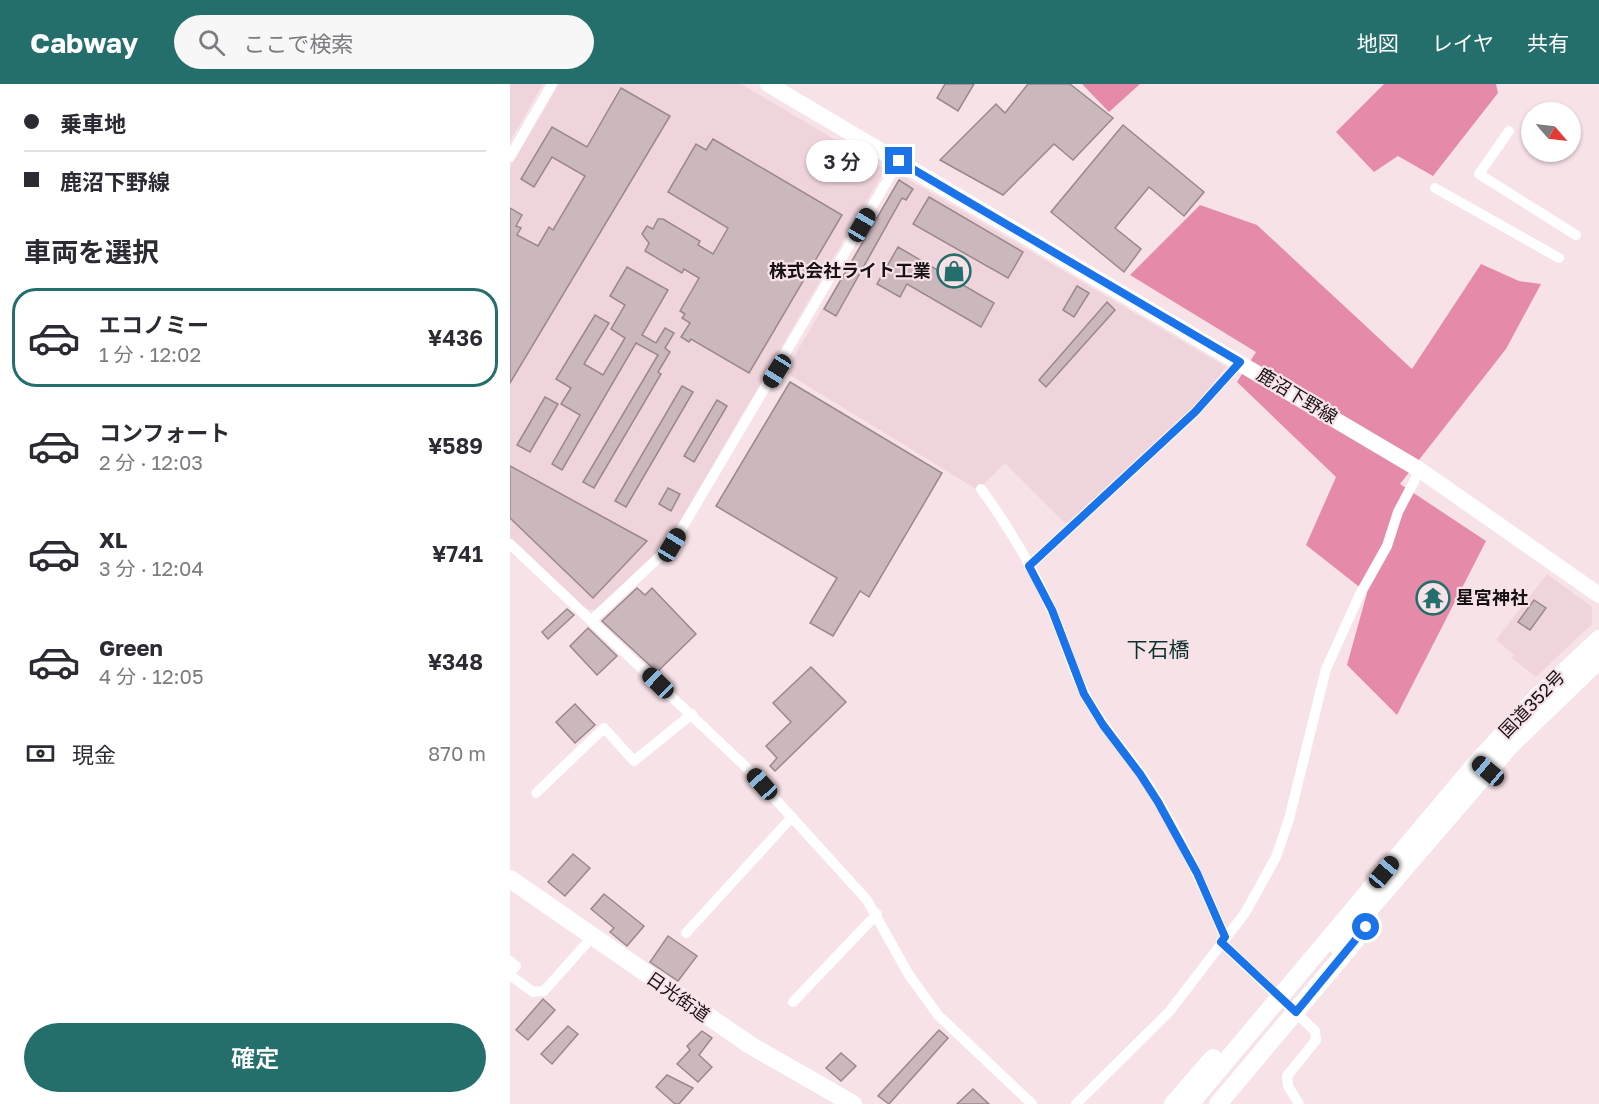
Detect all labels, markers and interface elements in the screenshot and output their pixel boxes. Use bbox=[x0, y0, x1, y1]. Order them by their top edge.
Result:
search box bbox=[174, 15, 594, 69]
text: Cabway bbox=[30, 26, 138, 59]
icon: search bbox=[195, 26, 228, 59]
text: ここで検索 bbox=[243, 30, 353, 57]
text: 地図 bbox=[1357, 30, 1399, 56]
text: レイヤ bbox=[1432, 30, 1494, 56]
text: 共有 bbox=[1527, 30, 1569, 56]
north arrow bbox=[1521, 102, 1581, 162]
map controls bbox=[1521, 102, 1581, 162]
text: 乗車地 bbox=[60, 110, 126, 137]
callout: 3 分 bbox=[806, 140, 878, 182]
route end bbox=[885, 147, 912, 174]
text: 3 分 bbox=[823, 149, 861, 173]
text: 鹿沼下野線 bbox=[60, 168, 170, 195]
car bbox=[845, 205, 879, 245]
text: 車両を選択 bbox=[24, 236, 159, 268]
shop icon: 株式会社ライト工業 bbox=[936, 253, 972, 289]
place label: 株式会社ライト工業 bbox=[769, 259, 931, 281]
icon: car bbox=[27, 311, 81, 365]
text: エコノミー bbox=[99, 311, 209, 338]
text: ¥436 bbox=[428, 324, 483, 351]
text: 1 分 · 12:02 bbox=[99, 342, 201, 366]
car bbox=[760, 351, 794, 391]
street label: 鹿沼下野線 bbox=[1253, 363, 1342, 428]
icon: car bbox=[27, 419, 81, 473]
text: コンフォート bbox=[99, 419, 230, 446]
text: ¥589 bbox=[428, 432, 483, 459]
text: 2 分 · 12:03 bbox=[99, 450, 203, 474]
car bbox=[655, 525, 689, 565]
text: XL bbox=[99, 526, 127, 553]
icon: car bbox=[27, 527, 81, 581]
text: ¥741 bbox=[432, 540, 483, 567]
text: 3 分 · 12:04 bbox=[99, 556, 204, 580]
temple icon: 星宮神社 bbox=[1415, 580, 1451, 616]
place label: 星宮神社 bbox=[1456, 586, 1528, 608]
text: Green bbox=[99, 634, 163, 661]
icon: car bbox=[27, 635, 81, 689]
district label: 下石橋 bbox=[1127, 636, 1190, 662]
text: ¥348 bbox=[428, 648, 483, 675]
text: 4 分 · 12:05 bbox=[99, 664, 204, 688]
car bbox=[639, 664, 677, 702]
street label: 国道352号 bbox=[1494, 665, 1569, 742]
icon: cash bbox=[24, 737, 57, 770]
text: 現金 bbox=[72, 741, 116, 768]
text: 870 m bbox=[428, 741, 486, 765]
car bbox=[1468, 753, 1508, 789]
car bbox=[743, 765, 781, 803]
car bbox=[1366, 852, 1402, 892]
route start bbox=[1352, 913, 1379, 940]
street label: 日光街道 bbox=[643, 967, 714, 1026]
button: 確定 bbox=[24, 1023, 486, 1092]

